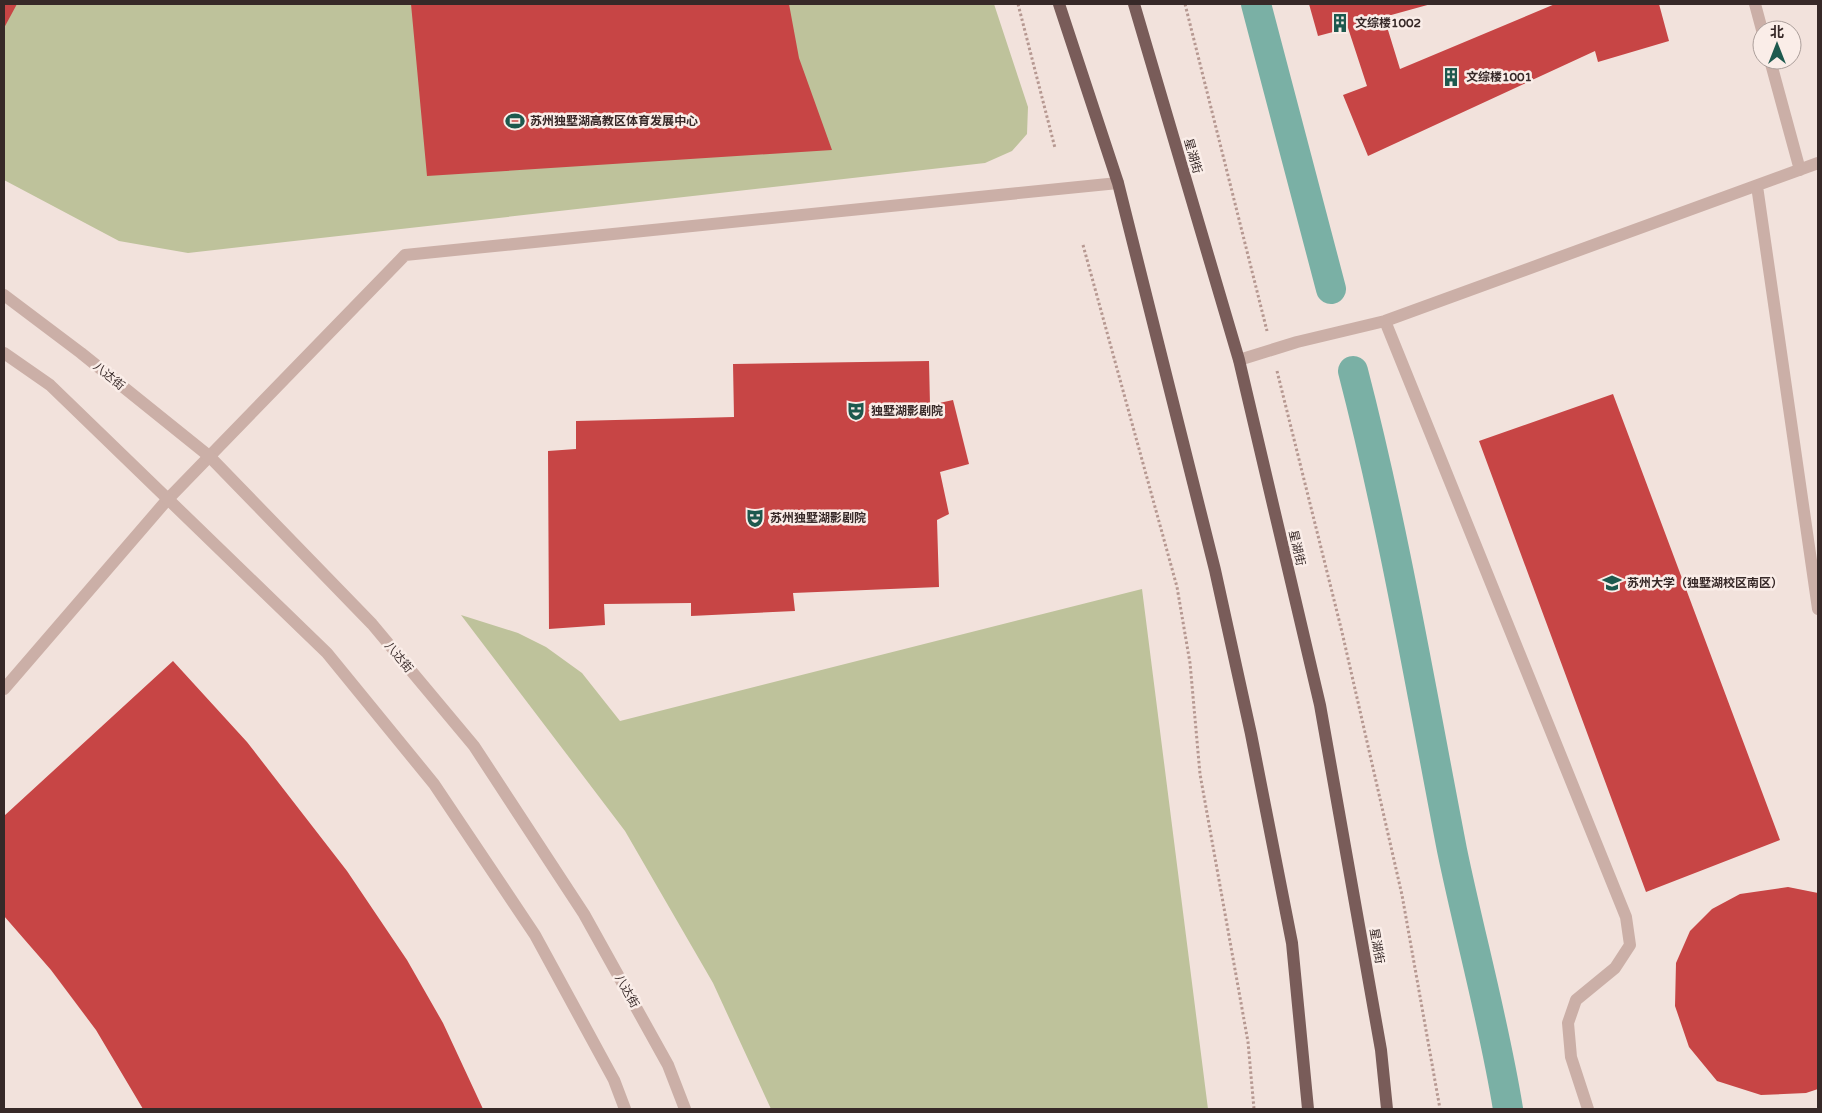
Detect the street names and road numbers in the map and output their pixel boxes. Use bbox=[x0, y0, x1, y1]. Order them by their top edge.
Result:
street label: 星湖街 bbox=[1181, 137, 1205, 175]
street label: 八达街 bbox=[91, 359, 127, 393]
street label: 星湖街 bbox=[1286, 529, 1308, 567]
street label: 八达街 bbox=[382, 639, 416, 675]
street label: 星湖街 bbox=[1367, 927, 1387, 965]
street label: 八达街 bbox=[612, 972, 642, 1010]

